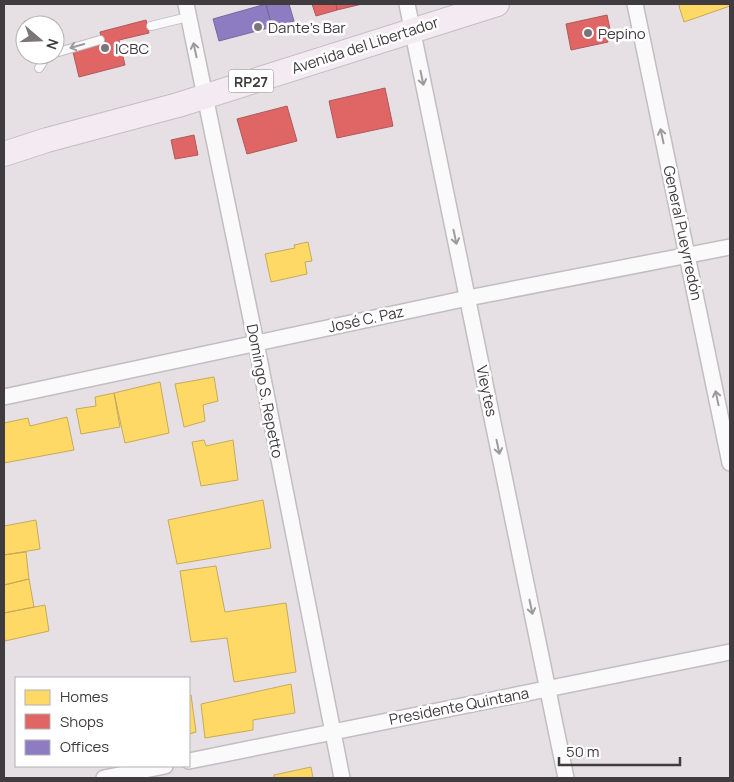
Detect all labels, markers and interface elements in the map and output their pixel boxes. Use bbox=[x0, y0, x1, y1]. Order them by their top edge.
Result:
street label: Avenida del Libertador bbox=[289, 11, 442, 79]
north arrow bbox=[15, 15, 65, 65]
place label: Dante's Bar bbox=[268, 17, 346, 38]
marker: Dante's Bar bbox=[252, 21, 264, 33]
place label: Pepino bbox=[598, 23, 646, 44]
marker: Pepino bbox=[582, 27, 594, 39]
text: N bbox=[42, 37, 63, 52]
place label: ICBC bbox=[115, 38, 149, 59]
one-way arrow bbox=[70, 42, 86, 52]
marker: ICBC bbox=[99, 42, 111, 54]
one-way arrow bbox=[190, 42, 199, 58]
one-way arrow bbox=[418, 69, 428, 85]
road number: RP27 bbox=[228, 70, 274, 92]
one-way arrow bbox=[657, 129, 667, 145]
street label: General Pueyrredón bbox=[658, 164, 708, 302]
one-way arrow bbox=[451, 228, 460, 244]
street label: José C. Paz bbox=[326, 301, 406, 337]
street label: Domingo S. Repetto bbox=[242, 322, 288, 460]
street label: Vieytes bbox=[471, 364, 503, 419]
one-way arrow bbox=[712, 391, 721, 407]
one-way arrow bbox=[494, 439, 504, 455]
one-way arrow bbox=[527, 598, 536, 614]
legend bbox=[15, 677, 190, 767]
street label: Presidente Quintana bbox=[387, 682, 531, 730]
text: Homes bbox=[60, 686, 109, 707]
text: Shops bbox=[60, 711, 104, 732]
scale bar bbox=[559, 734, 680, 766]
text: Offices bbox=[60, 736, 109, 757]
text: 50 m bbox=[566, 741, 600, 762]

